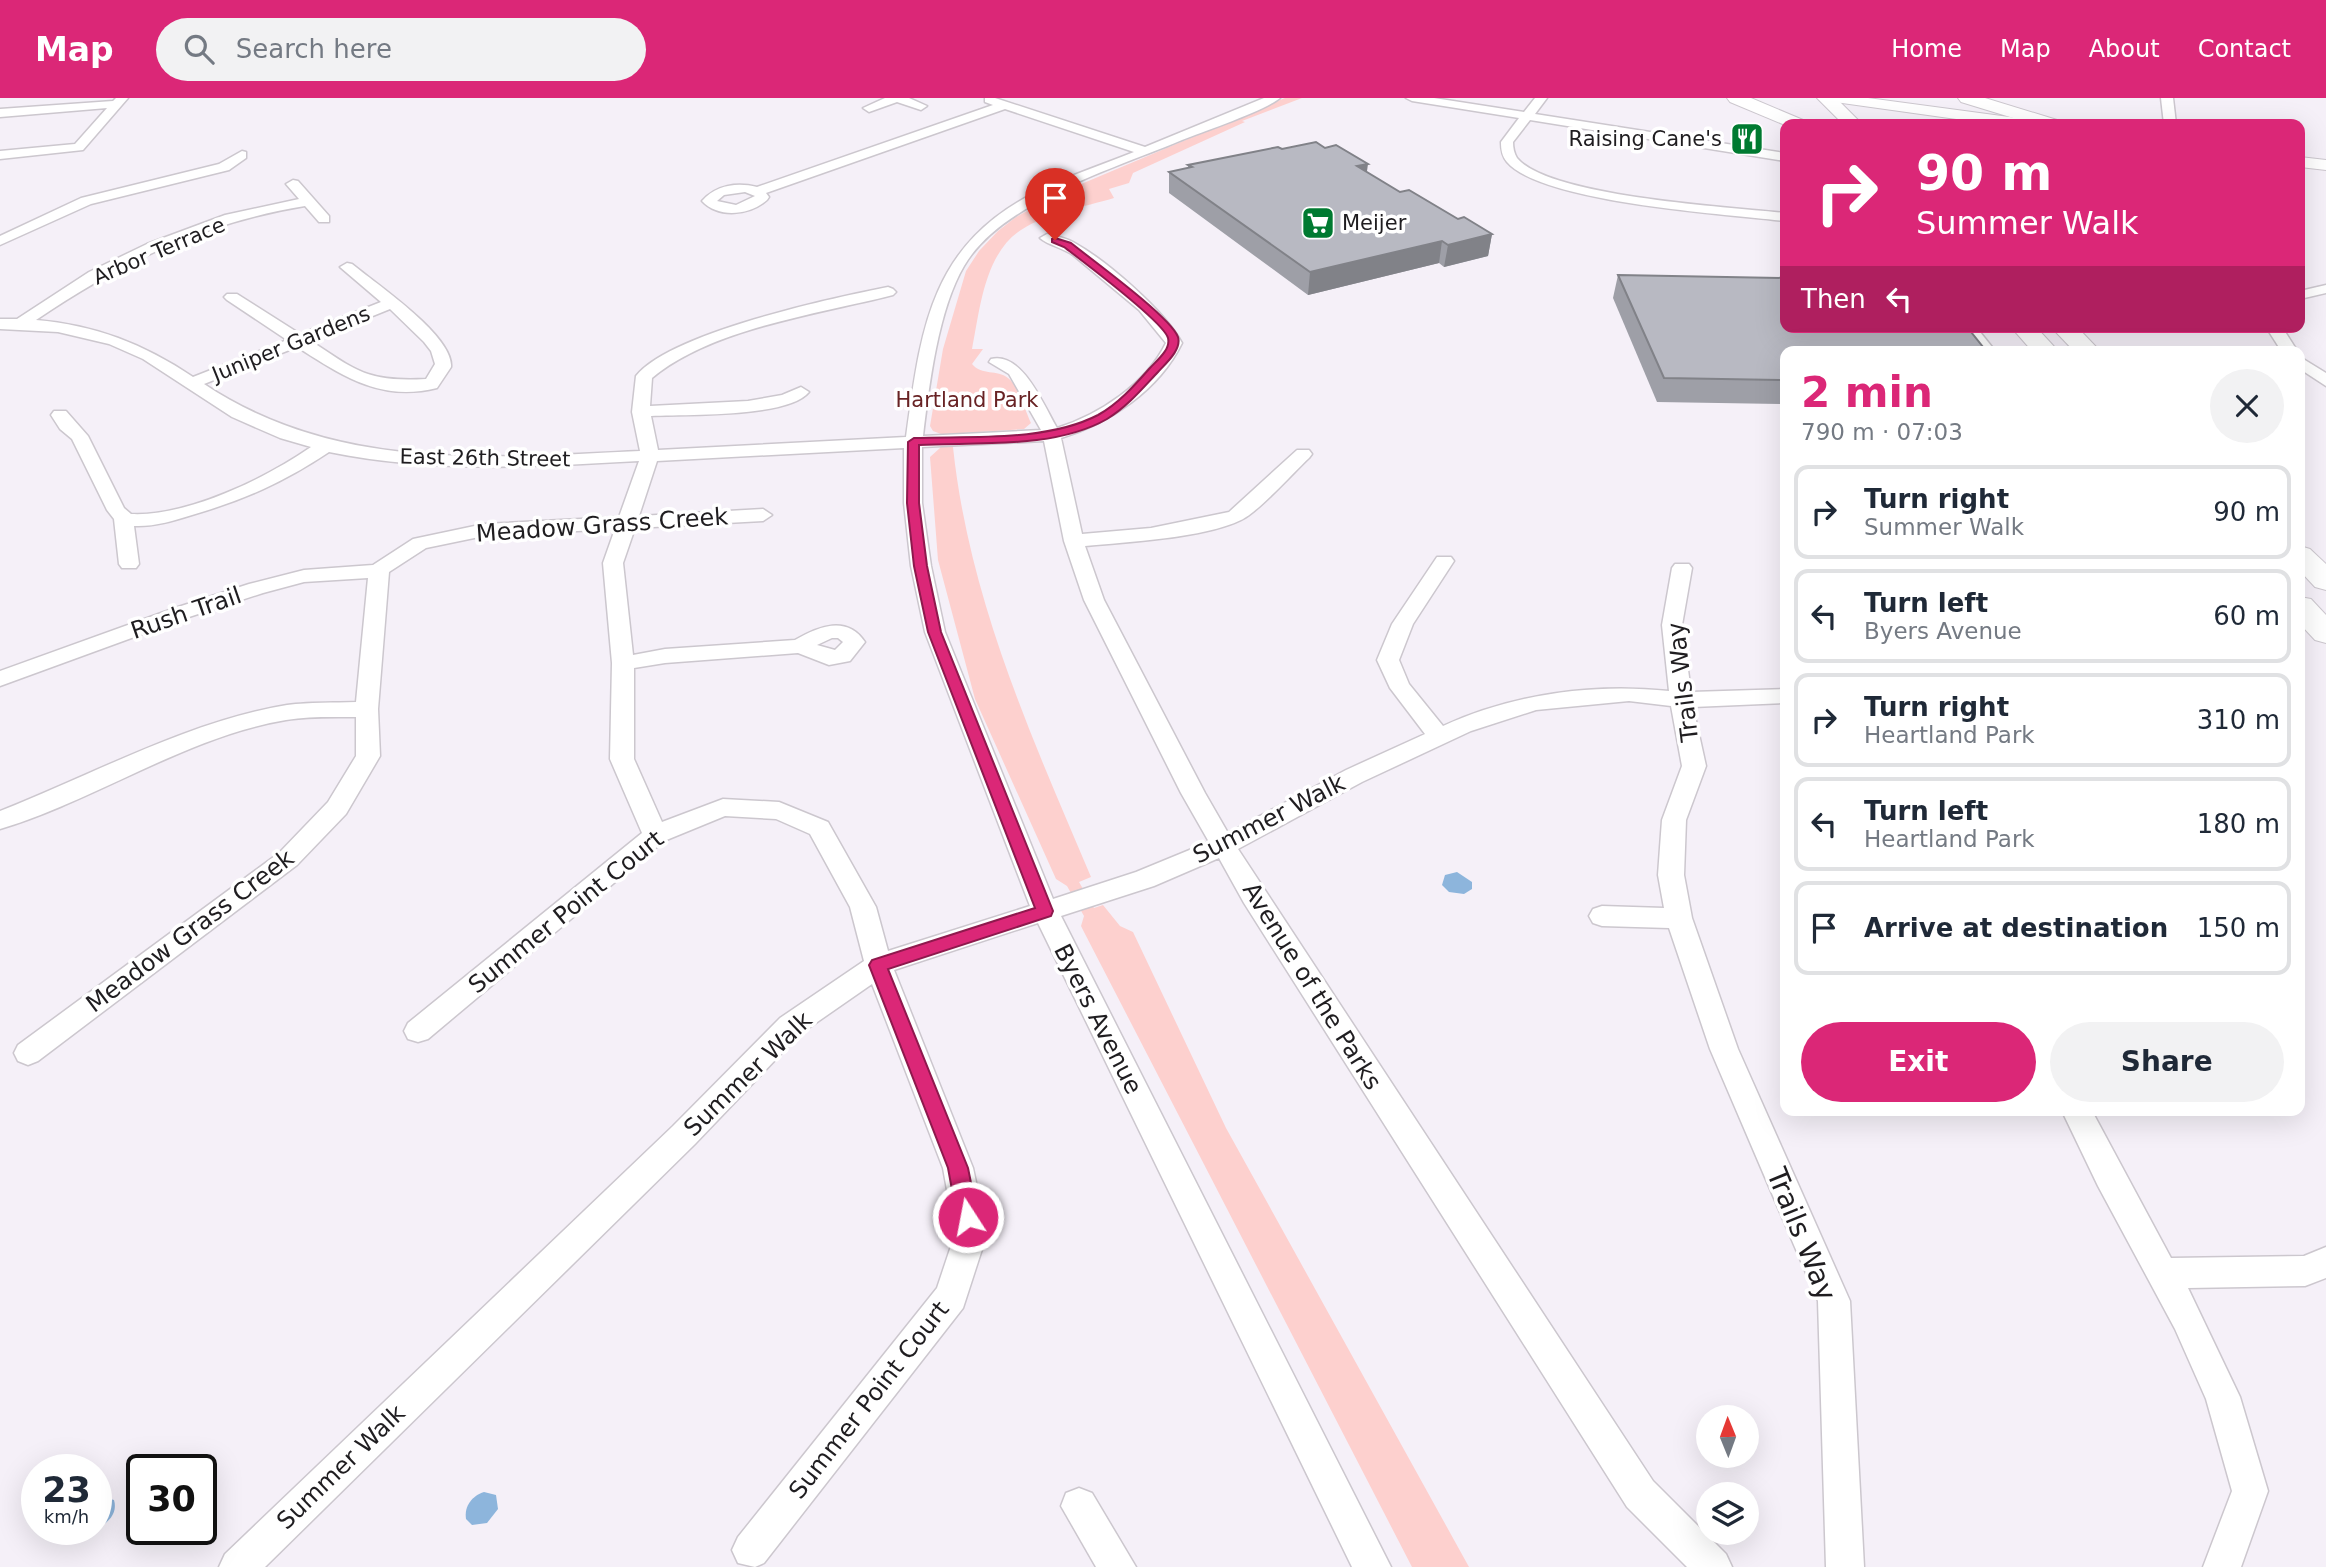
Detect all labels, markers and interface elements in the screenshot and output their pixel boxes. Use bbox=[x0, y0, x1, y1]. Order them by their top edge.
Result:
search box bbox=[156, 18, 646, 81]
text: Map bbox=[35, 30, 114, 69]
icon: search bbox=[180, 30, 218, 68]
text: Search here bbox=[236, 34, 392, 64]
text: Home bbox=[1891, 35, 1962, 63]
text: Map bbox=[2000, 35, 2051, 63]
text: About bbox=[2089, 35, 2160, 63]
text: Contact bbox=[2198, 35, 2291, 63]
restaurant icon: Raising Cane's bbox=[1728, 120, 1766, 158]
place label: Raising Cane's bbox=[1569, 127, 1722, 151]
text: 90 m bbox=[1916, 145, 2052, 202]
icon: right bbox=[1801, 147, 1892, 238]
pin bbox=[1025, 168, 1085, 240]
icon: arrive bbox=[1036, 179, 1074, 217]
supermarket icon: Meijer bbox=[1299, 204, 1337, 242]
text: Summer Walk bbox=[1916, 204, 2139, 242]
place label: Meijer bbox=[1342, 211, 1407, 235]
street label: Arbor Terrace bbox=[89, 212, 229, 290]
icon: left bbox=[1880, 280, 1918, 318]
text: Then bbox=[1801, 284, 1866, 314]
street label: Juniper Gardens bbox=[207, 301, 373, 387]
text: 2 min bbox=[1801, 368, 1933, 417]
button: close bbox=[2210, 369, 2284, 443]
park label: Hartland Park bbox=[896, 388, 1039, 412]
text: 790 m · 07:03 bbox=[1801, 419, 1963, 445]
street label: East 26th Street bbox=[399, 445, 571, 471]
text: Turn right bbox=[1864, 484, 2009, 514]
icon: right bbox=[1805, 493, 1843, 531]
text: 90 m bbox=[2213, 497, 2280, 527]
street label: Meadow Grass Creek bbox=[475, 502, 729, 548]
text: Summer Walk bbox=[1864, 514, 2024, 540]
street label: Rush Trail bbox=[127, 581, 245, 645]
text: Turn left bbox=[1864, 588, 1988, 618]
icon: left bbox=[1805, 597, 1843, 635]
text: 60 m bbox=[2213, 601, 2280, 631]
text: Byers Avenue bbox=[1864, 618, 2022, 644]
street label: Trails Way bbox=[1662, 621, 1704, 744]
text: Turn right bbox=[1864, 692, 2009, 722]
icon: right bbox=[1805, 701, 1843, 739]
text: 310 m bbox=[2197, 705, 2280, 735]
text: Heartland Park bbox=[1864, 722, 2035, 748]
street label: Summer Walk bbox=[1188, 769, 1350, 869]
text: Turn left bbox=[1864, 796, 1988, 826]
icon: left bbox=[1805, 805, 1843, 843]
text: 180 m bbox=[2197, 809, 2280, 839]
street label: Summer Point Court bbox=[463, 825, 669, 999]
text: Heartland Park bbox=[1864, 826, 2035, 852]
street label: Meadow Grass Creek bbox=[81, 844, 299, 1018]
street label: Avenue of the Parks bbox=[1237, 877, 1387, 1095]
icon: arrive bbox=[1805, 909, 1843, 947]
text: Arrive at destination bbox=[1864, 913, 2168, 943]
text: 150 m bbox=[2197, 913, 2280, 943]
street label: Byers Avenue bbox=[1048, 939, 1148, 1099]
street label: Summer Walk bbox=[678, 1006, 818, 1142]
button: Exit bbox=[1801, 1022, 2036, 1102]
button: Share bbox=[2050, 1022, 2284, 1102]
street label: Trails Way bbox=[1760, 1162, 1843, 1305]
position arrow bbox=[931, 1180, 1005, 1254]
street label: Summer Point Court bbox=[783, 1296, 955, 1504]
street label: Summer Walk bbox=[271, 1399, 411, 1535]
north arrow bbox=[1696, 1405, 1759, 1468]
map controls bbox=[1696, 1405, 1759, 1545]
speed limit sign: 30 bbox=[126, 1454, 217, 1545]
text: 23 bbox=[42, 1470, 91, 1510]
button: layers bbox=[1696, 1482, 1759, 1545]
text: km/h bbox=[44, 1506, 89, 1527]

